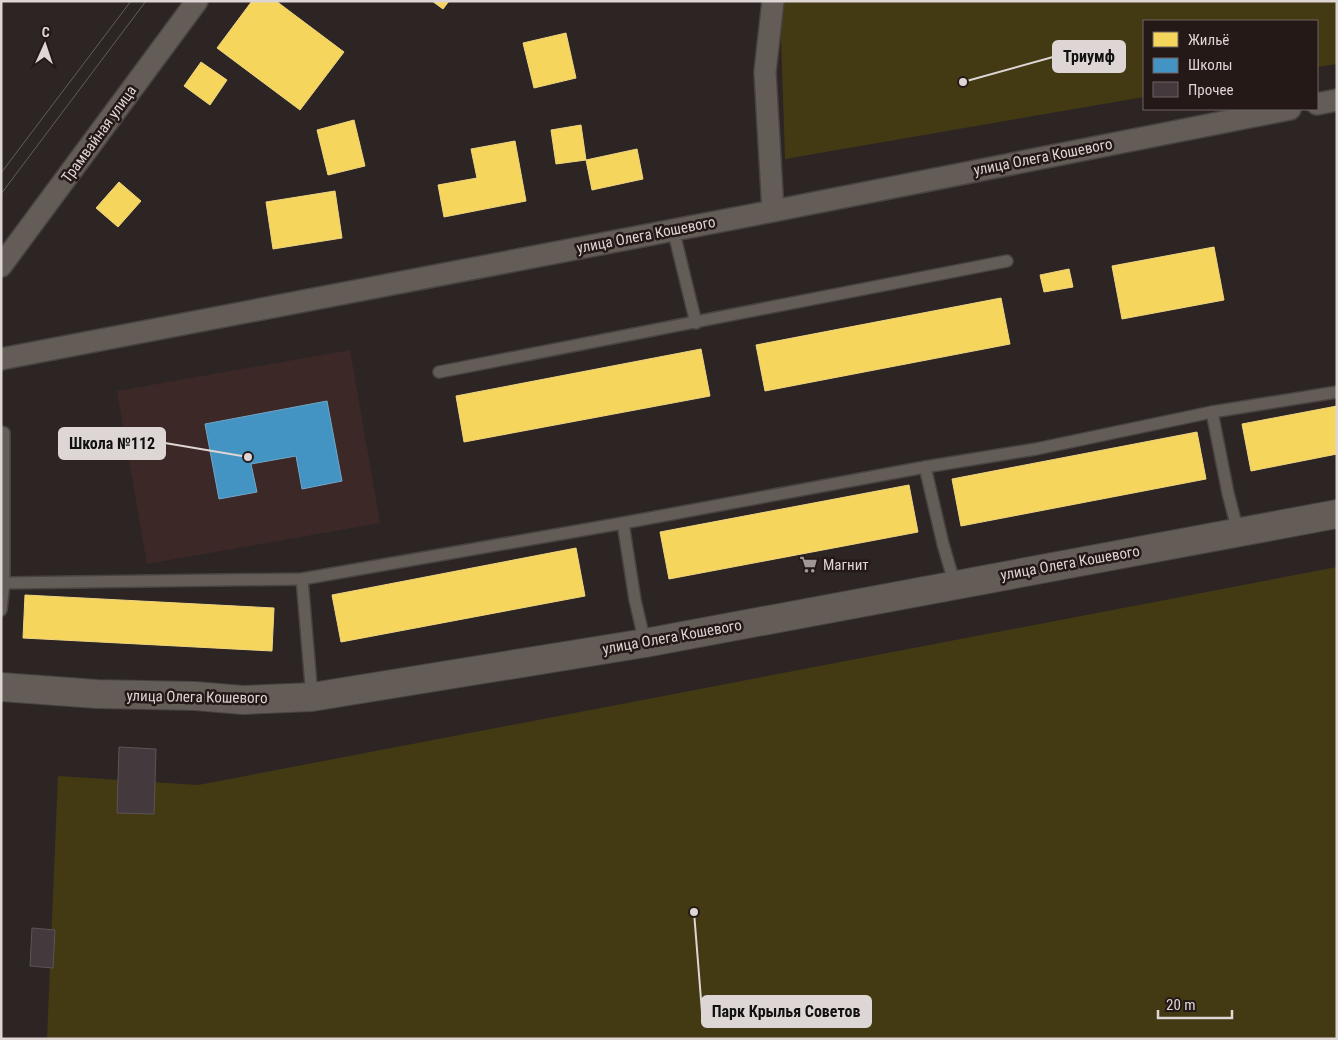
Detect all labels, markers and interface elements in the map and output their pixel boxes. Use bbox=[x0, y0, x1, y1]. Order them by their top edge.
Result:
north arrow bbox=[20, 20, 70, 70]
legend bbox=[1143, 20, 1318, 110]
text: С bbox=[41, 24, 50, 40]
text: Жильё bbox=[1188, 31, 1229, 49]
callout: Триумф bbox=[1053, 41, 1125, 72]
text: Триумф bbox=[1063, 47, 1115, 66]
text: Школы bbox=[1188, 56, 1233, 74]
text: Прочее bbox=[1188, 81, 1234, 99]
street label: Трамвайная улица bbox=[58, 82, 140, 186]
street label: улица Олега Кошевого bbox=[972, 135, 1114, 179]
street label: улица Олега Кошевого bbox=[575, 213, 717, 257]
callout: Школа №112 bbox=[59, 428, 165, 459]
text: Школа №112 bbox=[69, 434, 155, 453]
street label: улица Олега Кошевого bbox=[999, 542, 1141, 584]
supermarket icon: Магнит bbox=[799, 555, 819, 575]
place label: Магнит bbox=[823, 556, 869, 574]
street label: улица Олега Кошевого bbox=[601, 616, 743, 658]
street label: улица Олега Кошевого bbox=[126, 687, 268, 707]
scale bar bbox=[1158, 988, 1232, 1020]
callout: Парк Крылья Советов bbox=[702, 996, 871, 1027]
text: 20 m bbox=[1166, 996, 1196, 1014]
text: Парк Крылья Советов bbox=[712, 1002, 860, 1021]

